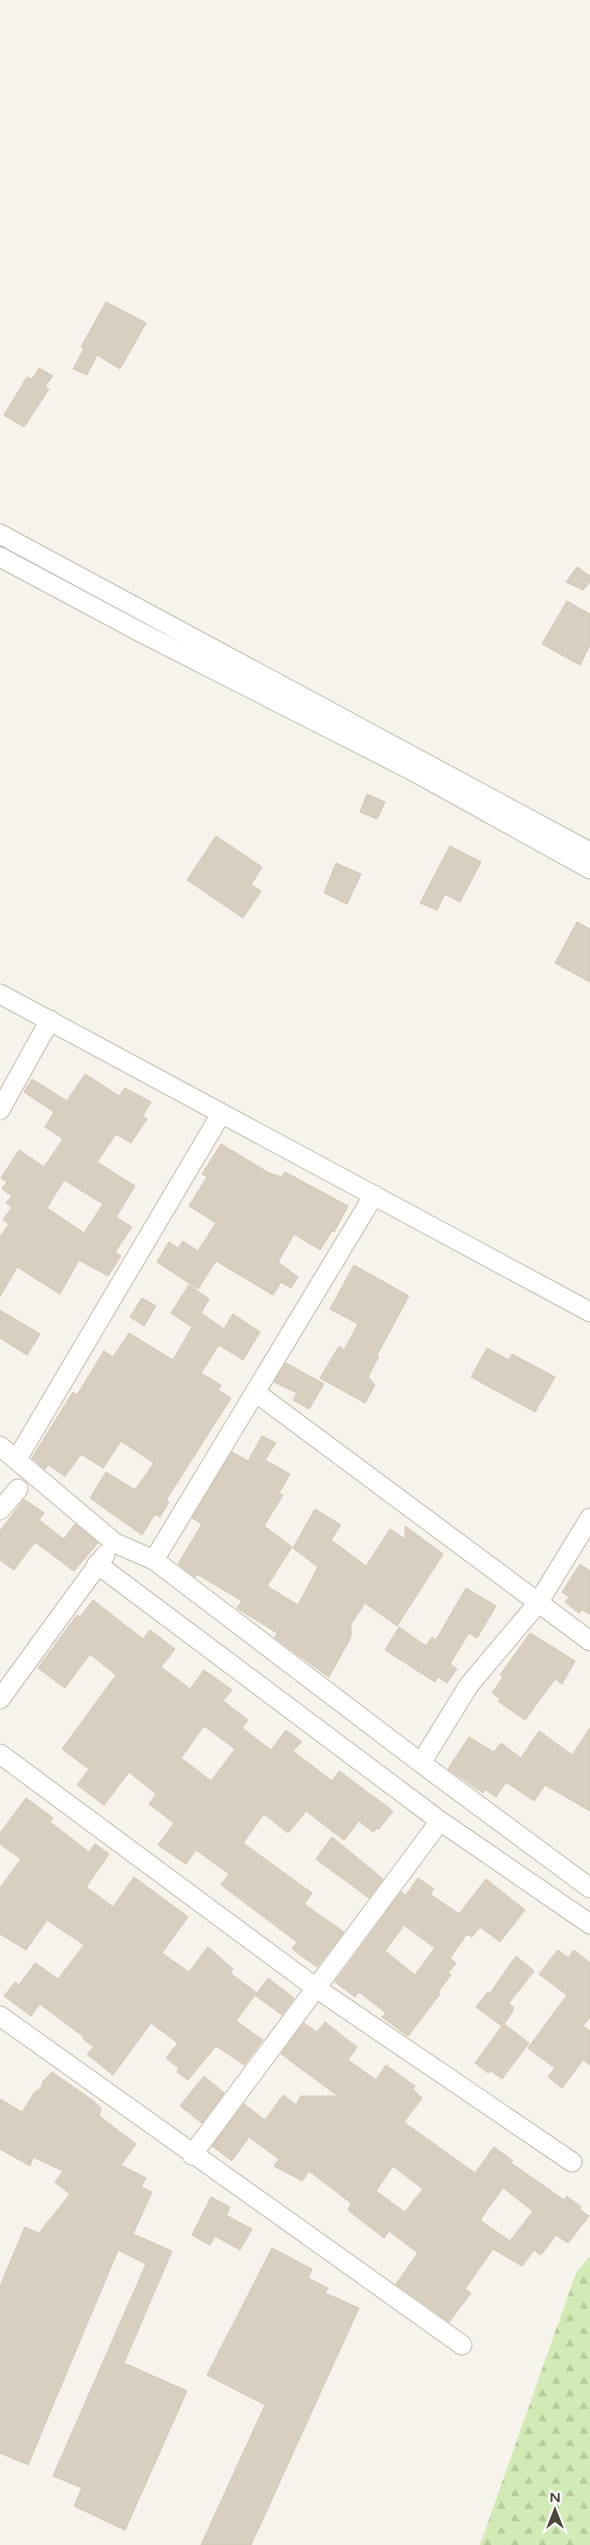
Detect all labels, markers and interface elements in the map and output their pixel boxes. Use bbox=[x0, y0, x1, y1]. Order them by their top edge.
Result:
north arrow bbox=[530, 2485, 580, 2535]
text: N bbox=[549, 2489, 561, 2506]

